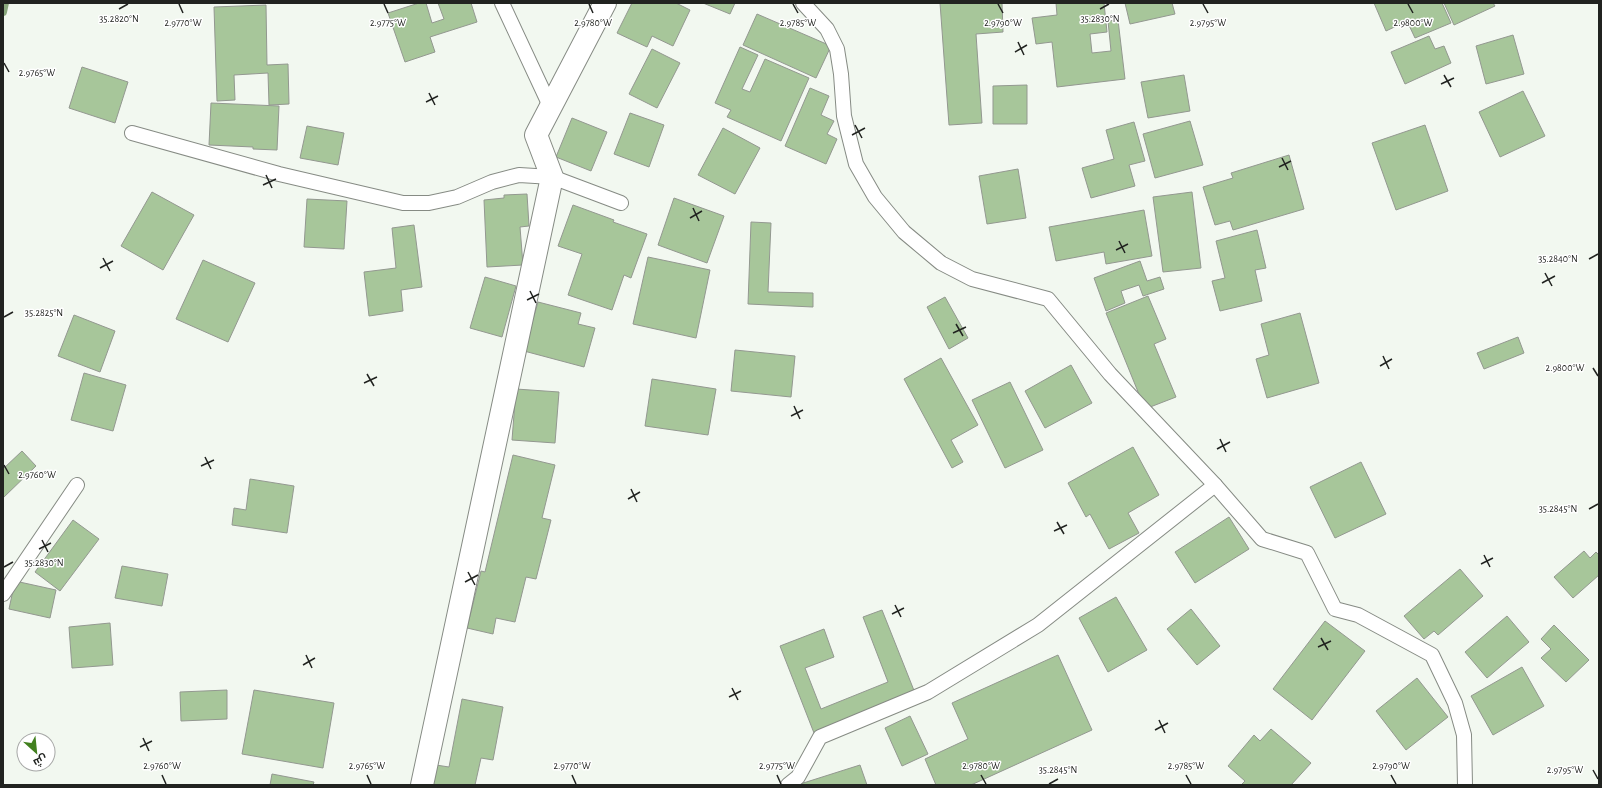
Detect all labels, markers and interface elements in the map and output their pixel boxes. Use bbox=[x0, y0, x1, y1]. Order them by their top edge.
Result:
text: 35.2820°N bbox=[99, 14, 139, 24]
text: 35.2830°N bbox=[1080, 14, 1120, 24]
text: 2.9770°W bbox=[164, 18, 202, 28]
text: 2.9775°W bbox=[370, 18, 406, 28]
text: 2.9780°W bbox=[574, 18, 612, 28]
text: 2.9785°W bbox=[780, 18, 816, 28]
text: 2.9790°W bbox=[984, 18, 1022, 28]
text: 2.9795°W bbox=[1190, 18, 1226, 28]
text: 2.9800°W bbox=[1394, 18, 1432, 28]
text: 2.9765°W bbox=[19, 68, 55, 78]
text: 35.2840°N bbox=[1538, 254, 1578, 264]
text: 35.2825°N bbox=[25, 308, 63, 318]
text: 2.9800°W bbox=[1546, 363, 1584, 373]
text: 2.9760°W bbox=[18, 470, 56, 480]
text: 35.2845°N bbox=[1539, 504, 1577, 514]
text: 35.2830°N bbox=[24, 558, 64, 568]
north arrow bbox=[16, 732, 56, 772]
text: ش bbox=[31, 751, 49, 769]
text: 2.9760°W bbox=[143, 761, 181, 771]
text: 2.9765°W bbox=[349, 761, 385, 771]
text: 2.9770°W bbox=[553, 761, 591, 771]
text: 2.9775°W bbox=[759, 761, 795, 771]
text: 2.9780°W bbox=[962, 761, 1000, 771]
text: 2.9785°W bbox=[1168, 761, 1204, 771]
text: 2.9790°W bbox=[1372, 761, 1410, 771]
text: 35.2845°N bbox=[1039, 765, 1077, 775]
text: 2.9795°W bbox=[1547, 765, 1583, 775]

